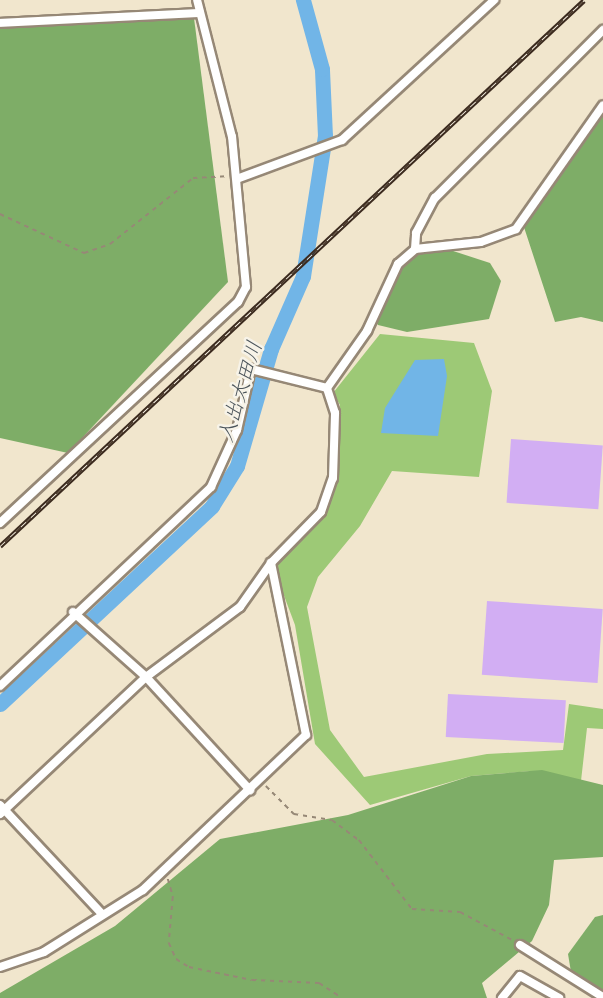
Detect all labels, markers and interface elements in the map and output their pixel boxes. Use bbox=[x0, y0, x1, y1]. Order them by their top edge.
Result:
water label: 入出太田川 bbox=[211, 337, 265, 445]

